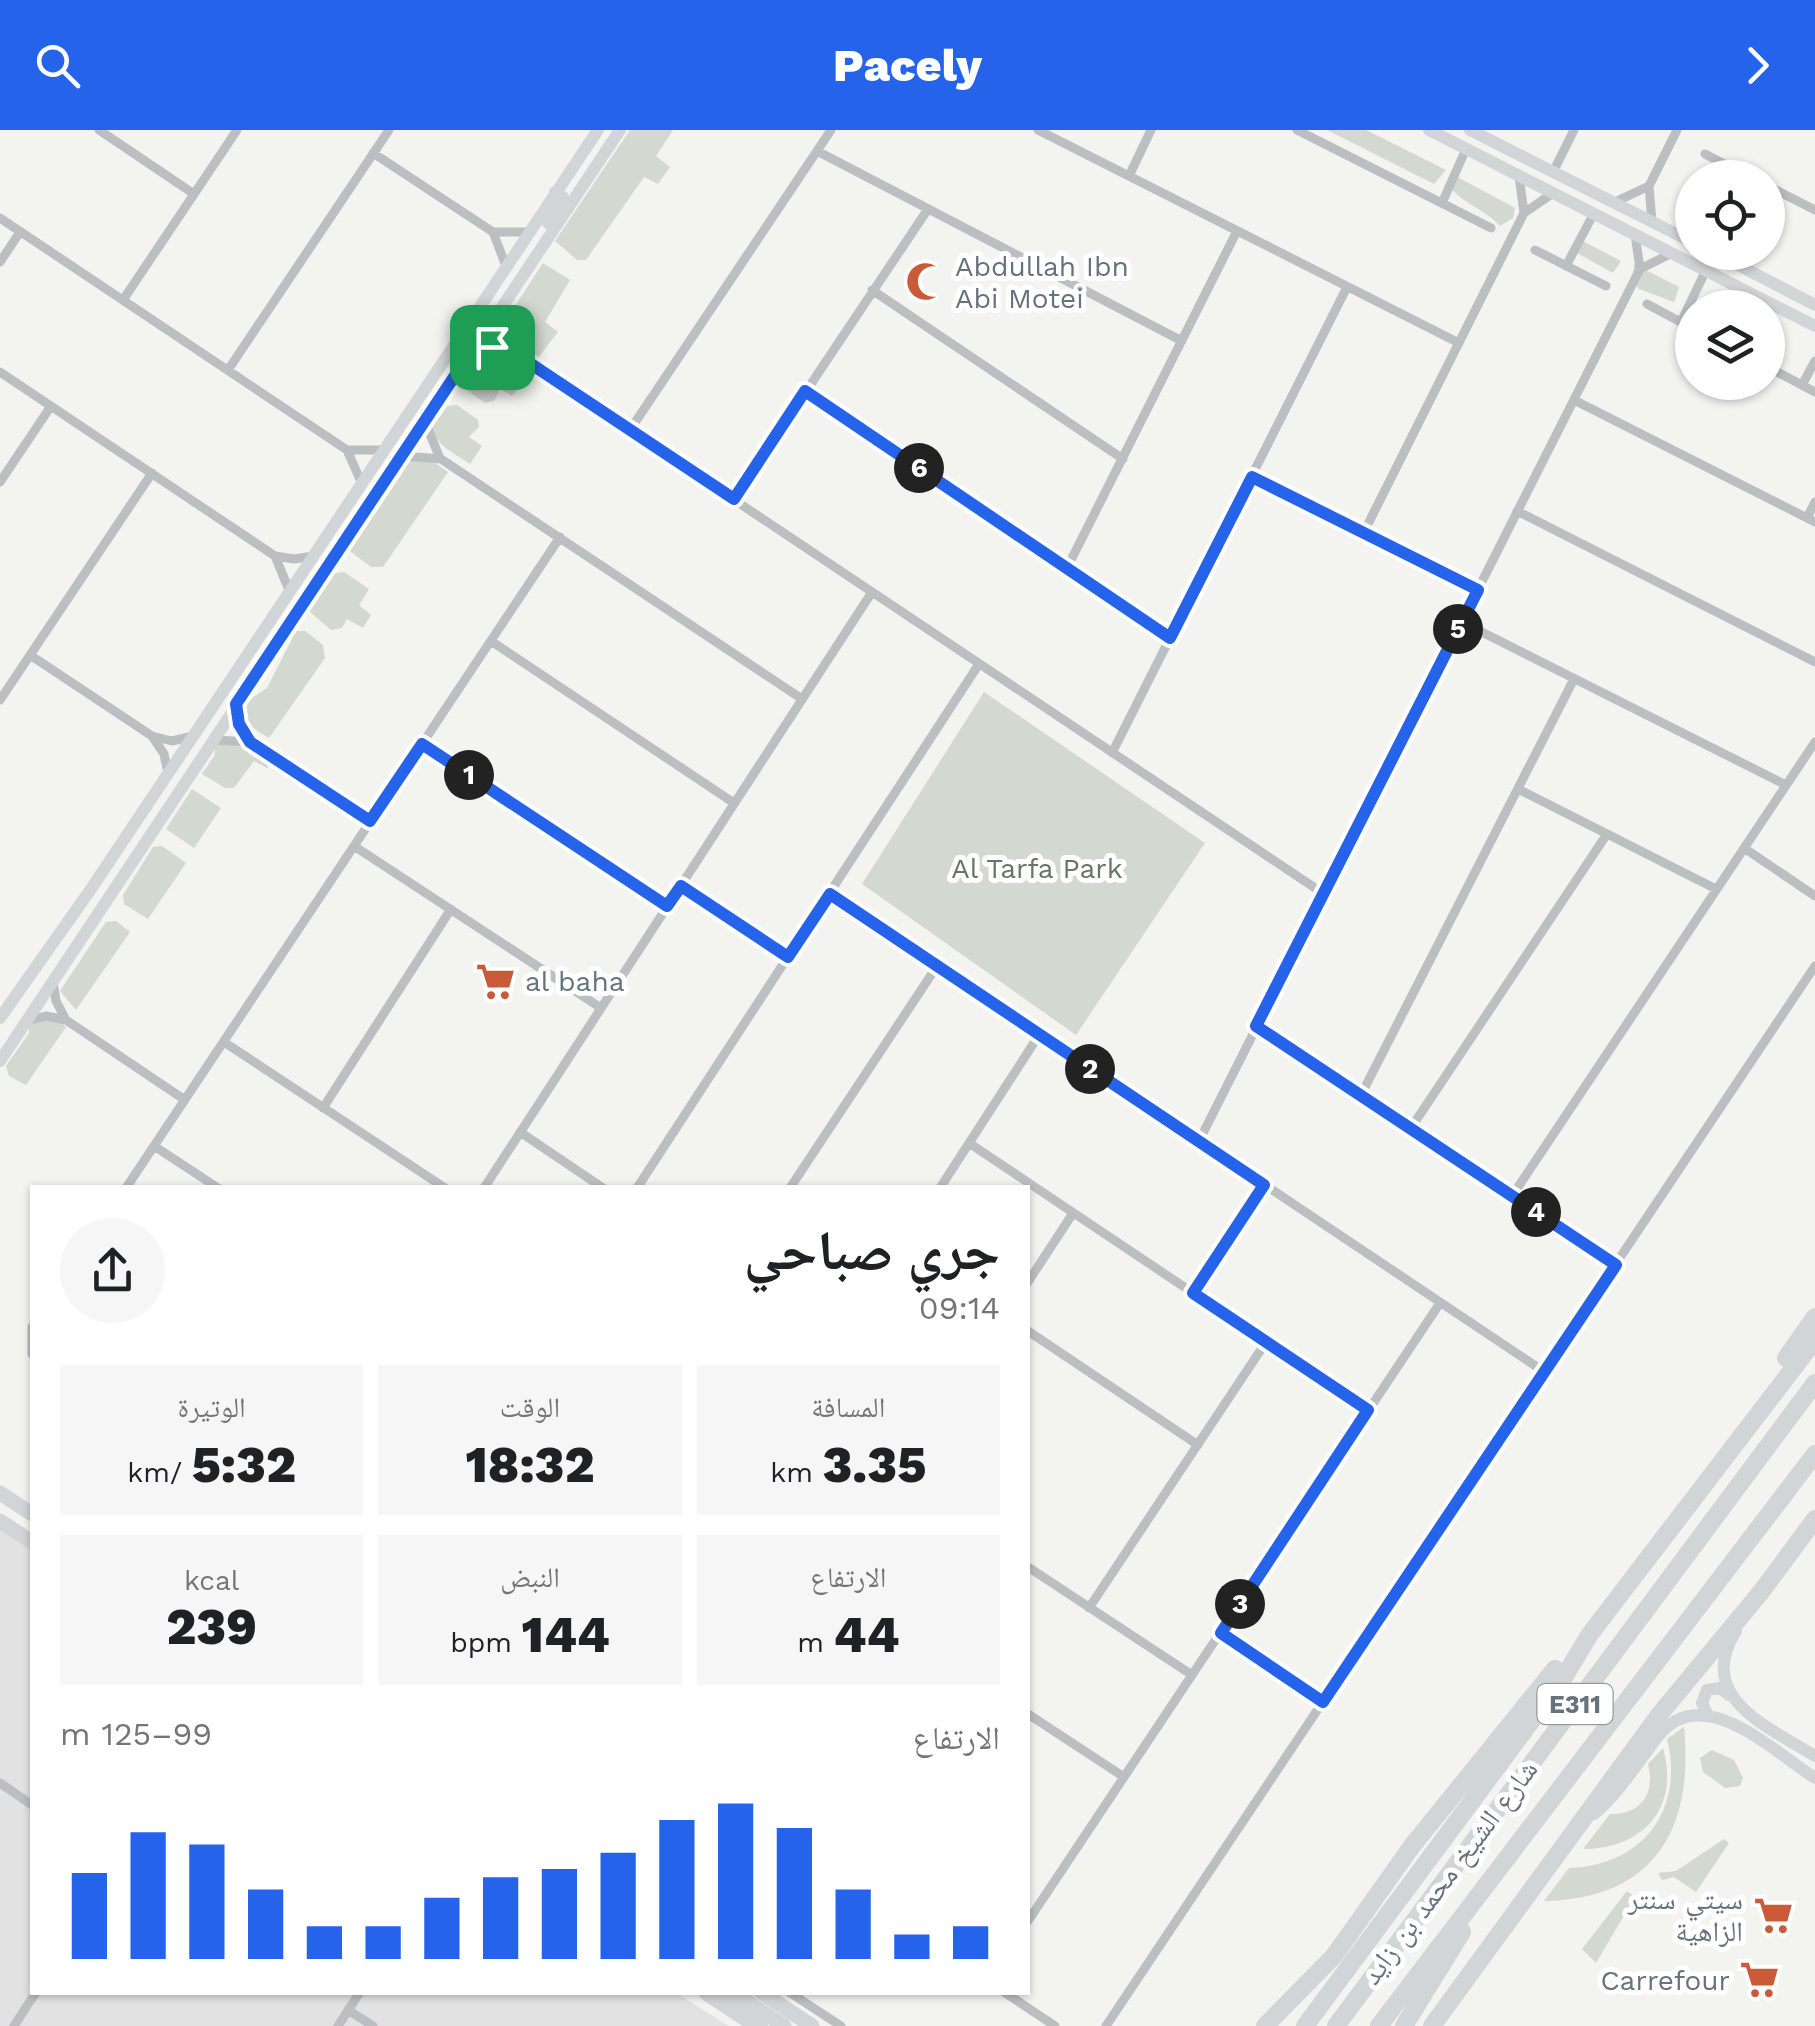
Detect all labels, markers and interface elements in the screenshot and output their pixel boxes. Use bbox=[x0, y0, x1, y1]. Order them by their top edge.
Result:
icon: search bbox=[30, 38, 85, 93]
icon: forward bbox=[1730, 38, 1785, 93]
text: Pacely bbox=[833, 39, 982, 92]
map controls bbox=[1675, 160, 1785, 400]
button: locate bbox=[1675, 160, 1785, 270]
place label: Abdullah Ibn Abi Motei bbox=[955, 250, 1129, 315]
mosque icon: Abdullah Ibn Abi Motei bbox=[904, 261, 946, 303]
button: layers bbox=[1675, 290, 1785, 400]
pin bbox=[450, 305, 535, 390]
icon: arrive bbox=[465, 320, 520, 375]
pin: 6 bbox=[894, 443, 944, 493]
text: 6 bbox=[910, 451, 928, 484]
pin: 5 bbox=[1433, 604, 1483, 654]
text: 5 bbox=[1450, 612, 1466, 645]
pin: 1 bbox=[444, 750, 494, 800]
text: 1 bbox=[463, 758, 475, 791]
park label: Al Tarfa Park bbox=[951, 852, 1123, 885]
supermarket icon: al baha bbox=[474, 960, 516, 1002]
place label: al baha bbox=[525, 965, 625, 998]
pin: 2 bbox=[1065, 1044, 1115, 1094]
text: 2 bbox=[1082, 1052, 1098, 1085]
pin: 4 bbox=[1511, 1187, 1561, 1237]
text: 4 bbox=[1527, 1195, 1545, 1228]
button: share bbox=[60, 1218, 165, 1323]
text: جري صباحي bbox=[744, 1219, 1000, 1283]
text: 09:14 bbox=[919, 1289, 1000, 1327]
text: الوتيرة bbox=[178, 1391, 246, 1424]
text: الوقت bbox=[500, 1391, 560, 1424]
text: المسافة bbox=[811, 1391, 885, 1424]
text: 5:32 bbox=[192, 1435, 296, 1494]
text: 18:32 bbox=[466, 1435, 594, 1494]
text: 3.35 bbox=[822, 1435, 926, 1494]
text: /km bbox=[127, 1456, 192, 1489]
text: km bbox=[770, 1456, 822, 1489]
text: النبض bbox=[500, 1561, 560, 1594]
text: الارتفاع bbox=[810, 1561, 887, 1594]
text: kcal bbox=[184, 1564, 239, 1597]
pin: 3 bbox=[1215, 1579, 1265, 1629]
text: 3 bbox=[1232, 1587, 1248, 1620]
text: 239 bbox=[166, 1597, 257, 1656]
text: 144 bbox=[522, 1605, 610, 1664]
text: 44 bbox=[834, 1605, 899, 1664]
text: bpm bbox=[450, 1626, 522, 1659]
text: m bbox=[797, 1626, 834, 1659]
road number: E311 bbox=[1538, 1684, 1612, 1724]
text: 99–125 m bbox=[60, 1715, 212, 1753]
text: الارتفاع bbox=[913, 1719, 1000, 1757]
street label: شارع الشيخ محمد بن زايد bbox=[1354, 1754, 1545, 1991]
place label: سيتي سنتر الزاهية bbox=[1627, 1883, 1743, 1948]
supermarket icon: سيتي سنتر الزاهية bbox=[1752, 1894, 1794, 1936]
supermarket icon: Carrefour bbox=[1739, 1959, 1781, 2001]
place label: Carrefour bbox=[1600, 1964, 1730, 1997]

